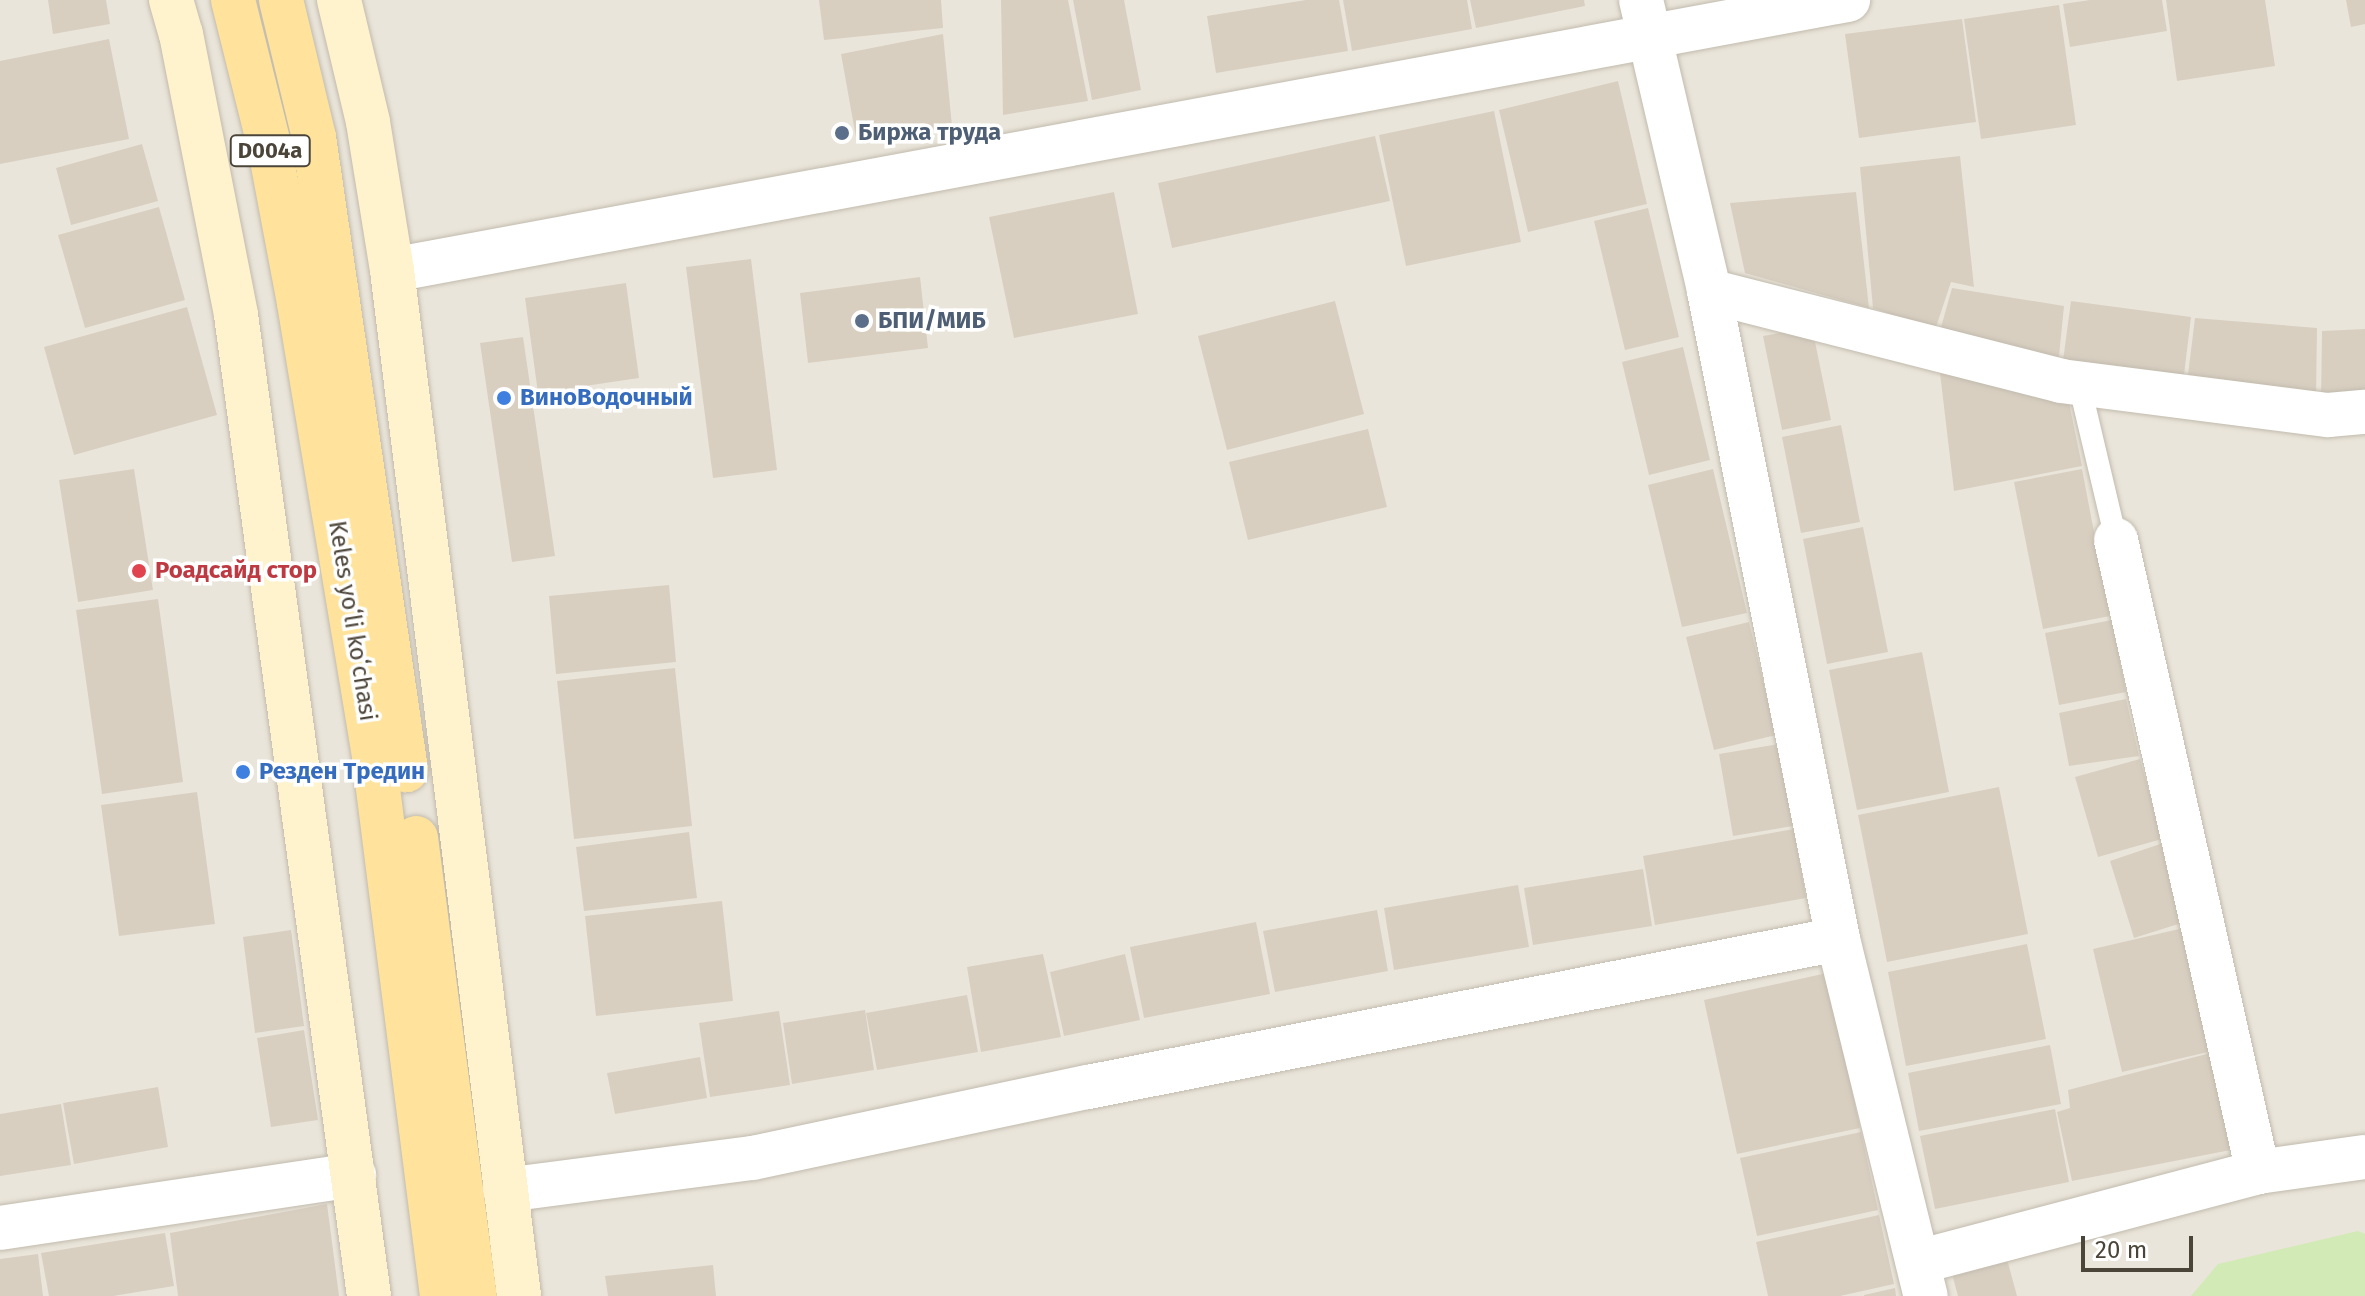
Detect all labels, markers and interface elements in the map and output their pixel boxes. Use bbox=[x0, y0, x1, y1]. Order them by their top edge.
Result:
place label: Биржа труда bbox=[858, 119, 1001, 147]
marker: Биржа труда bbox=[833, 124, 851, 142]
road number: D004a bbox=[228, 133, 312, 169]
place label: БПИ/МИБ bbox=[878, 307, 986, 335]
marker: БПИ/МИБ bbox=[853, 312, 871, 330]
place label: ВиноВодочный bbox=[520, 384, 693, 412]
marker: ВиноВодочный bbox=[495, 389, 513, 407]
street label: Keles yoʻli koʻchasi bbox=[322, 519, 382, 723]
place label: Роадсайд стор bbox=[155, 557, 317, 585]
marker: Роадсайд стор bbox=[130, 562, 148, 580]
place label: Резден Тредин bbox=[259, 758, 425, 786]
marker: Резден Тредин bbox=[234, 763, 252, 781]
scale bar bbox=[2085, 1220, 2197, 1270]
text: 20 m bbox=[2095, 1236, 2147, 1264]

